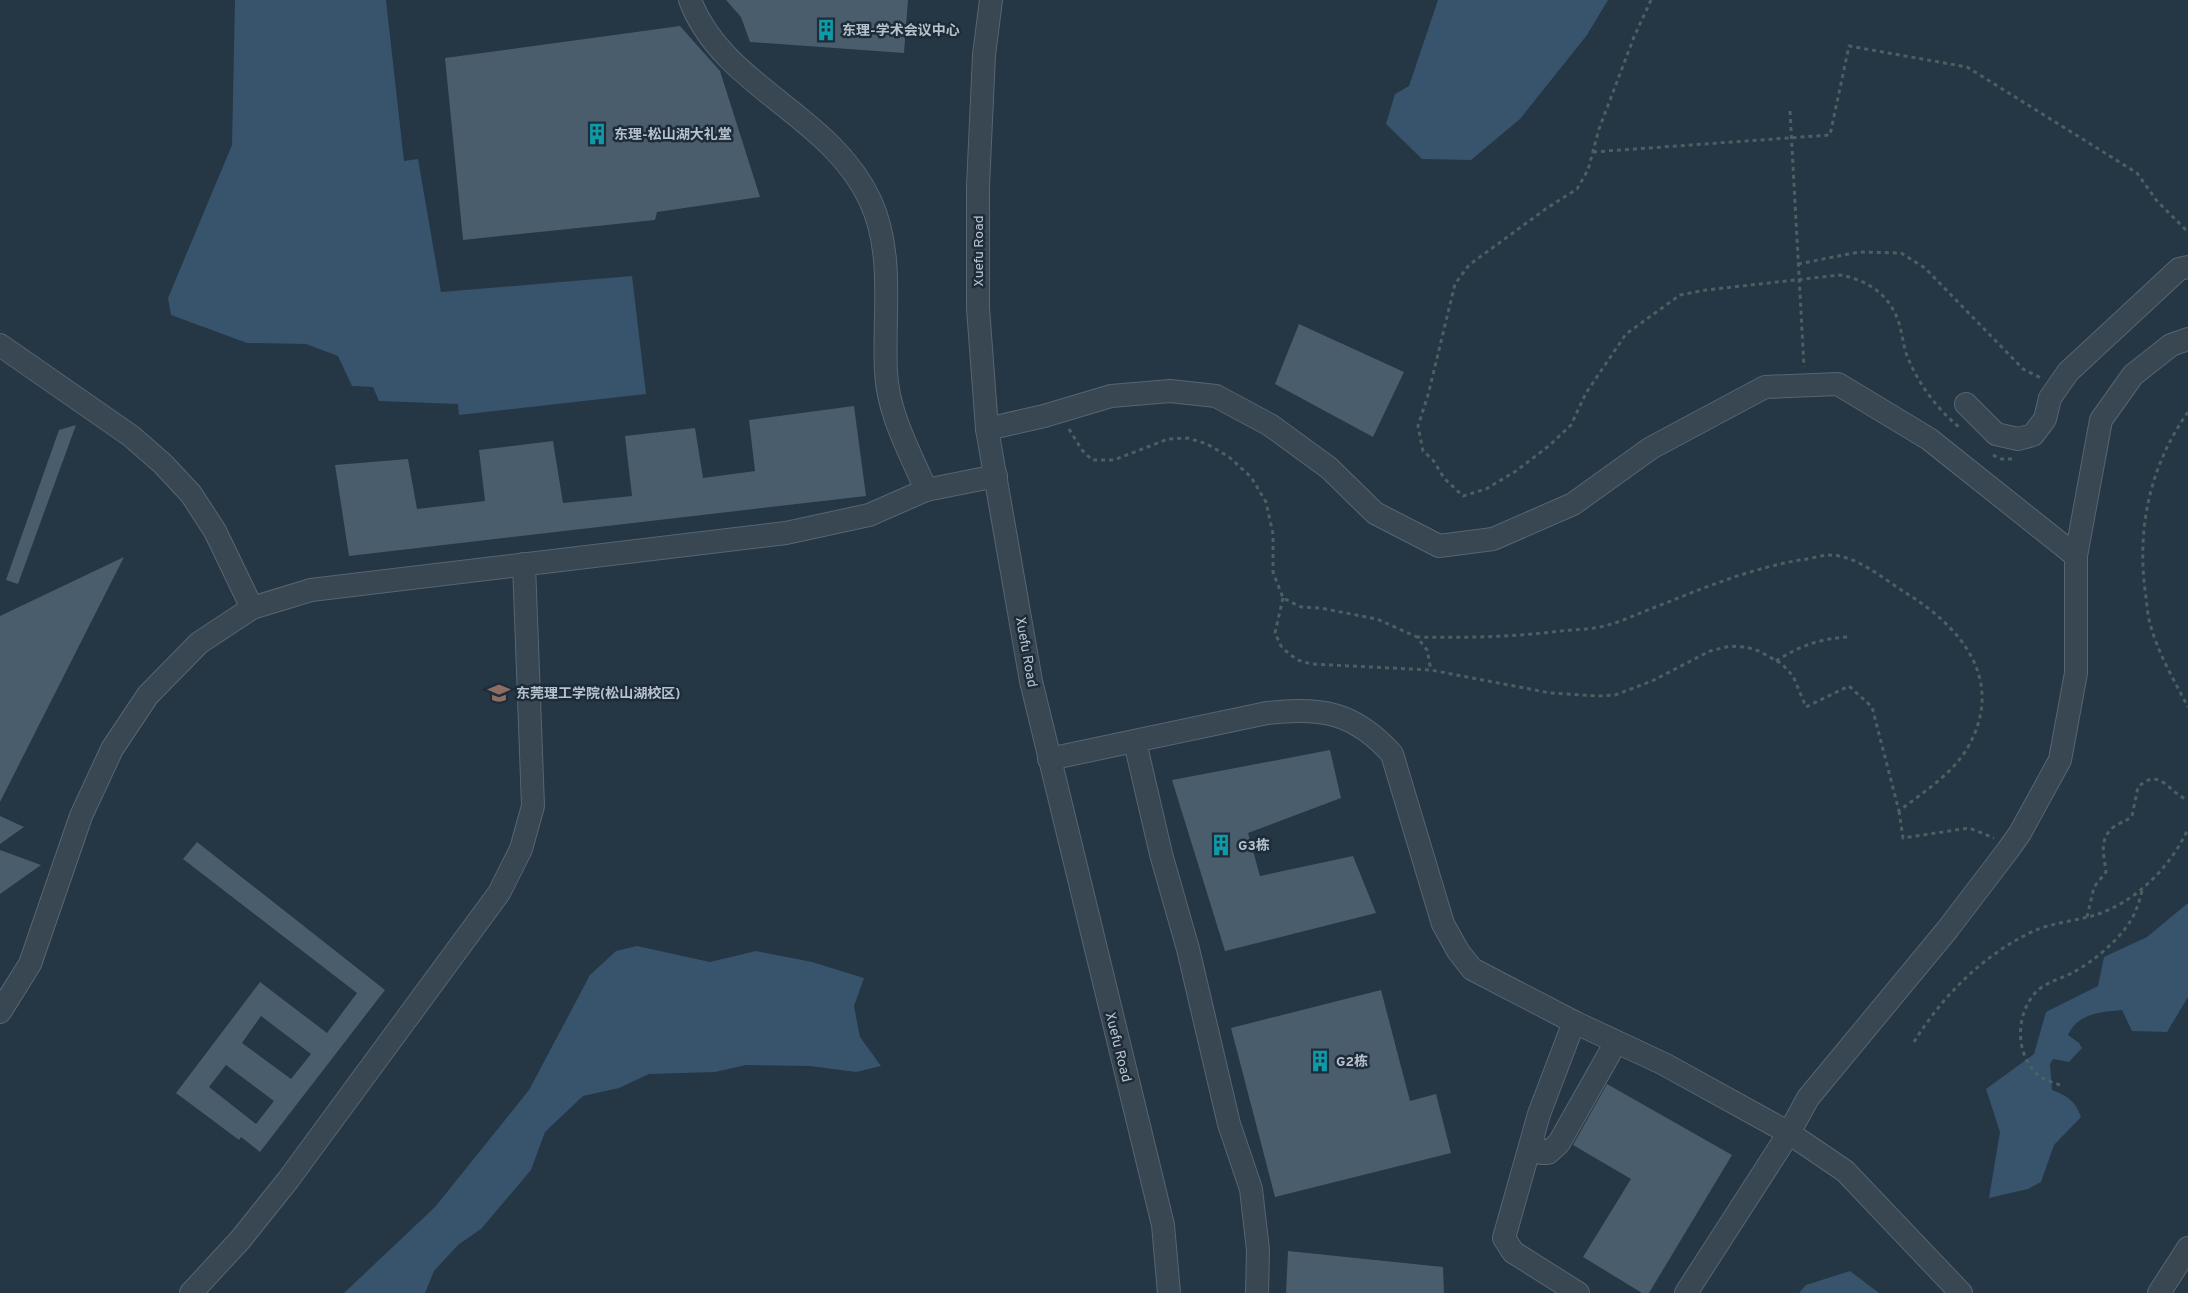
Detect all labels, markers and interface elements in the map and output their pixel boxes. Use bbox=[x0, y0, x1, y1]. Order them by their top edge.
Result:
building icon: 东理-学术会议中心 bbox=[813, 17, 839, 43]
place label: 东理-学术会议中心 bbox=[842, 23, 960, 40]
building icon: 东理-松山湖大礼堂 bbox=[584, 121, 610, 147]
place label: 东理-松山湖大礼堂 bbox=[614, 126, 732, 144]
street label: Xuefu Road bbox=[971, 215, 988, 287]
street label: Xuefu Road bbox=[1011, 616, 1040, 689]
school or university icon: 东莞理工学院(松山湖校区) bbox=[486, 680, 512, 706]
place label: 东莞理工学院(松山湖校区) bbox=[516, 685, 680, 703]
building icon: G3栋 bbox=[1208, 832, 1234, 858]
place label: G3栋 bbox=[1238, 837, 1270, 855]
street label: Xuefu Road bbox=[1101, 1011, 1134, 1084]
building icon: G2栋 bbox=[1307, 1048, 1333, 1074]
place label: G2栋 bbox=[1336, 1053, 1368, 1071]

